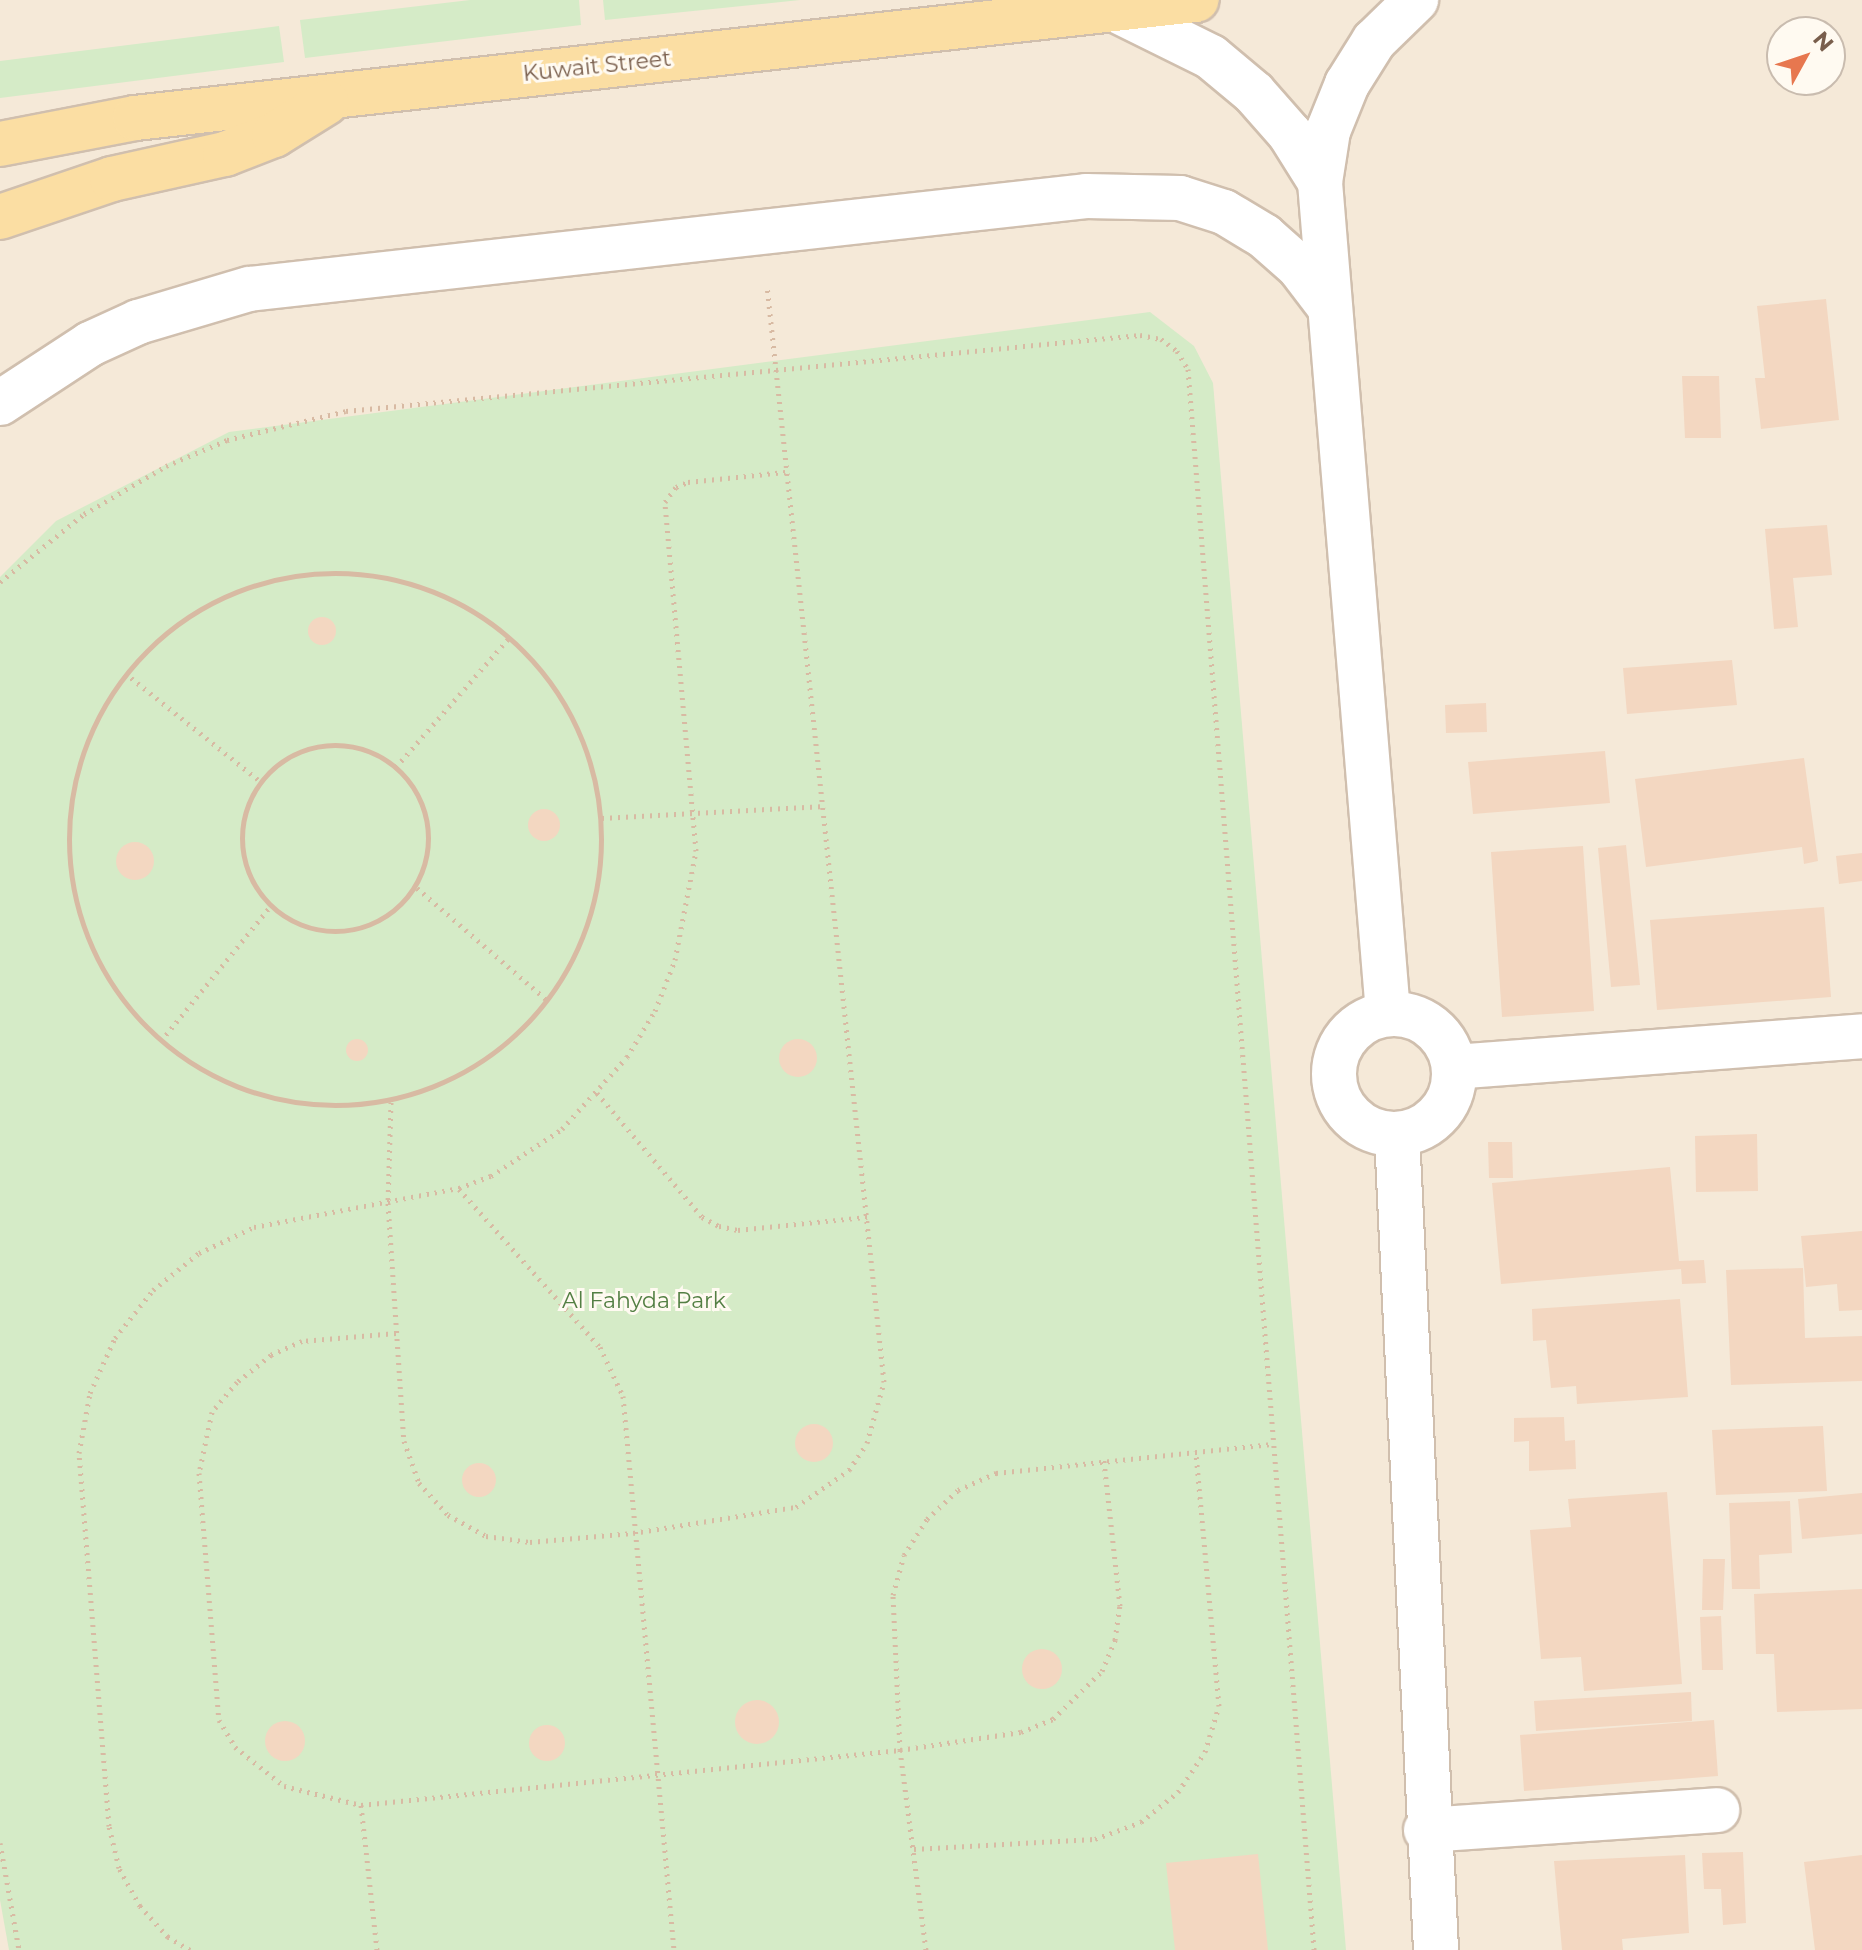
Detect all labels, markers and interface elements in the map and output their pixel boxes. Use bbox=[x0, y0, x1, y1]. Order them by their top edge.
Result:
north arrow bbox=[1766, 16, 1846, 96]
text: N bbox=[1807, 26, 1839, 57]
street label: Kuwait Street bbox=[522, 45, 672, 87]
park label: Al Fahyda Park bbox=[562, 1288, 726, 1314]

